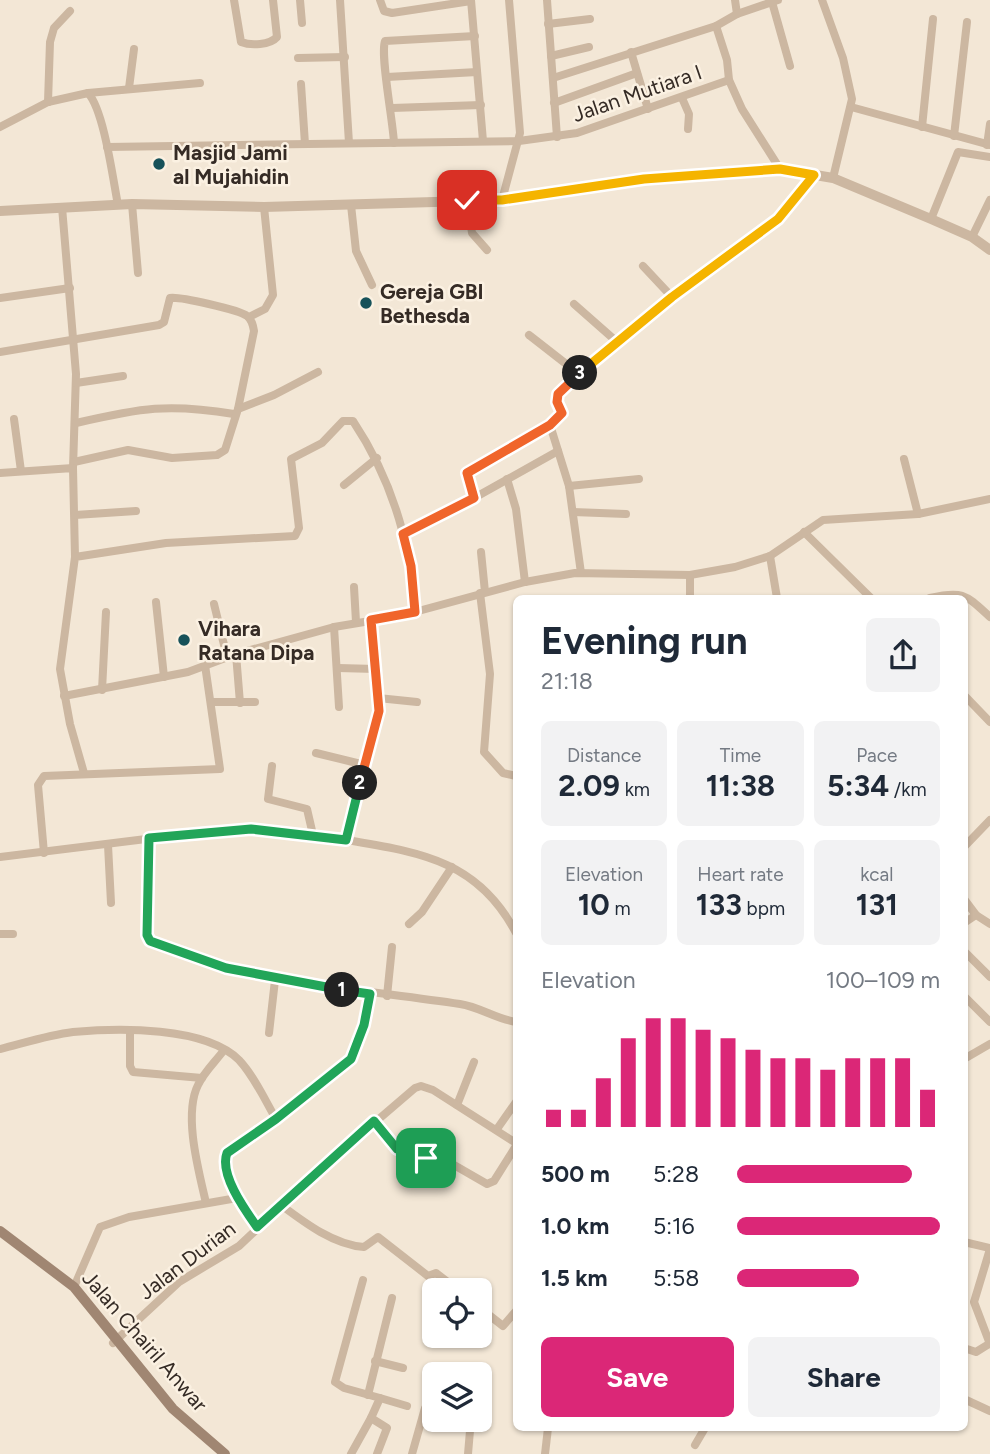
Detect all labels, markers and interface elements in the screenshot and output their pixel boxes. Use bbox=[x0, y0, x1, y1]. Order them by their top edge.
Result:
street label: Jalan Mutiara I bbox=[569, 59, 705, 127]
place label: Masjid Jami al Mujahidin bbox=[173, 140, 289, 189]
marker: Masjid Jami al Mujahidin bbox=[151, 156, 167, 172]
pin bbox=[437, 170, 497, 230]
icon: check bbox=[448, 181, 486, 219]
place label: Gereja GBI Bethesda bbox=[380, 279, 484, 328]
marker: Gereja GBI Bethesda bbox=[358, 295, 374, 311]
pin: 3 bbox=[562, 356, 598, 390]
text: 3 bbox=[574, 361, 585, 384]
place label: Vihara Ratana Dipa bbox=[198, 616, 314, 665]
text: Evening run bbox=[541, 618, 748, 664]
button: share bbox=[866, 618, 940, 692]
marker: Vihara Ratana Dipa bbox=[176, 632, 192, 648]
text: 21:18 bbox=[541, 667, 593, 695]
text: Distance bbox=[567, 744, 641, 767]
text: Time bbox=[720, 744, 761, 767]
text: Pace bbox=[856, 744, 897, 767]
pin: 2 bbox=[342, 766, 378, 800]
text: 2.09 bbox=[558, 767, 620, 804]
text: 11:38 bbox=[706, 767, 775, 804]
text: 5:34 bbox=[827, 767, 889, 804]
text: 2 bbox=[354, 771, 365, 794]
text: km bbox=[620, 778, 650, 801]
text: /km bbox=[889, 778, 927, 801]
text: Elevation bbox=[565, 863, 643, 886]
text: Heart rate bbox=[697, 863, 784, 886]
text: kcal bbox=[860, 863, 893, 886]
text: 10 bbox=[578, 886, 610, 923]
text: 133 bbox=[696, 886, 742, 923]
text: 131 bbox=[856, 886, 898, 923]
text: m bbox=[610, 897, 631, 920]
text: bpm bbox=[742, 897, 785, 920]
text: Elevation bbox=[541, 966, 636, 994]
text: 100–109 m bbox=[826, 966, 940, 994]
pin: 1 bbox=[324, 972, 360, 1007]
text: 1 bbox=[337, 978, 346, 1001]
pin bbox=[396, 1128, 456, 1188]
icon: arrive bbox=[407, 1139, 445, 1177]
text: 500 m bbox=[541, 1160, 610, 1188]
text: 5:28 bbox=[653, 1160, 699, 1188]
text: 1.0 km bbox=[541, 1212, 609, 1240]
text: 5:16 bbox=[653, 1212, 695, 1240]
street label: Jalan Durian bbox=[134, 1216, 240, 1304]
text: 1.5 km bbox=[541, 1264, 608, 1292]
text: 5:58 bbox=[653, 1264, 699, 1292]
street label: Jalan Chairil Anwar bbox=[77, 1266, 213, 1416]
map controls bbox=[422, 1278, 492, 1432]
button: locate bbox=[422, 1278, 492, 1348]
button: Save bbox=[541, 1337, 734, 1417]
button: Share bbox=[748, 1337, 940, 1417]
button: layers bbox=[422, 1362, 492, 1432]

